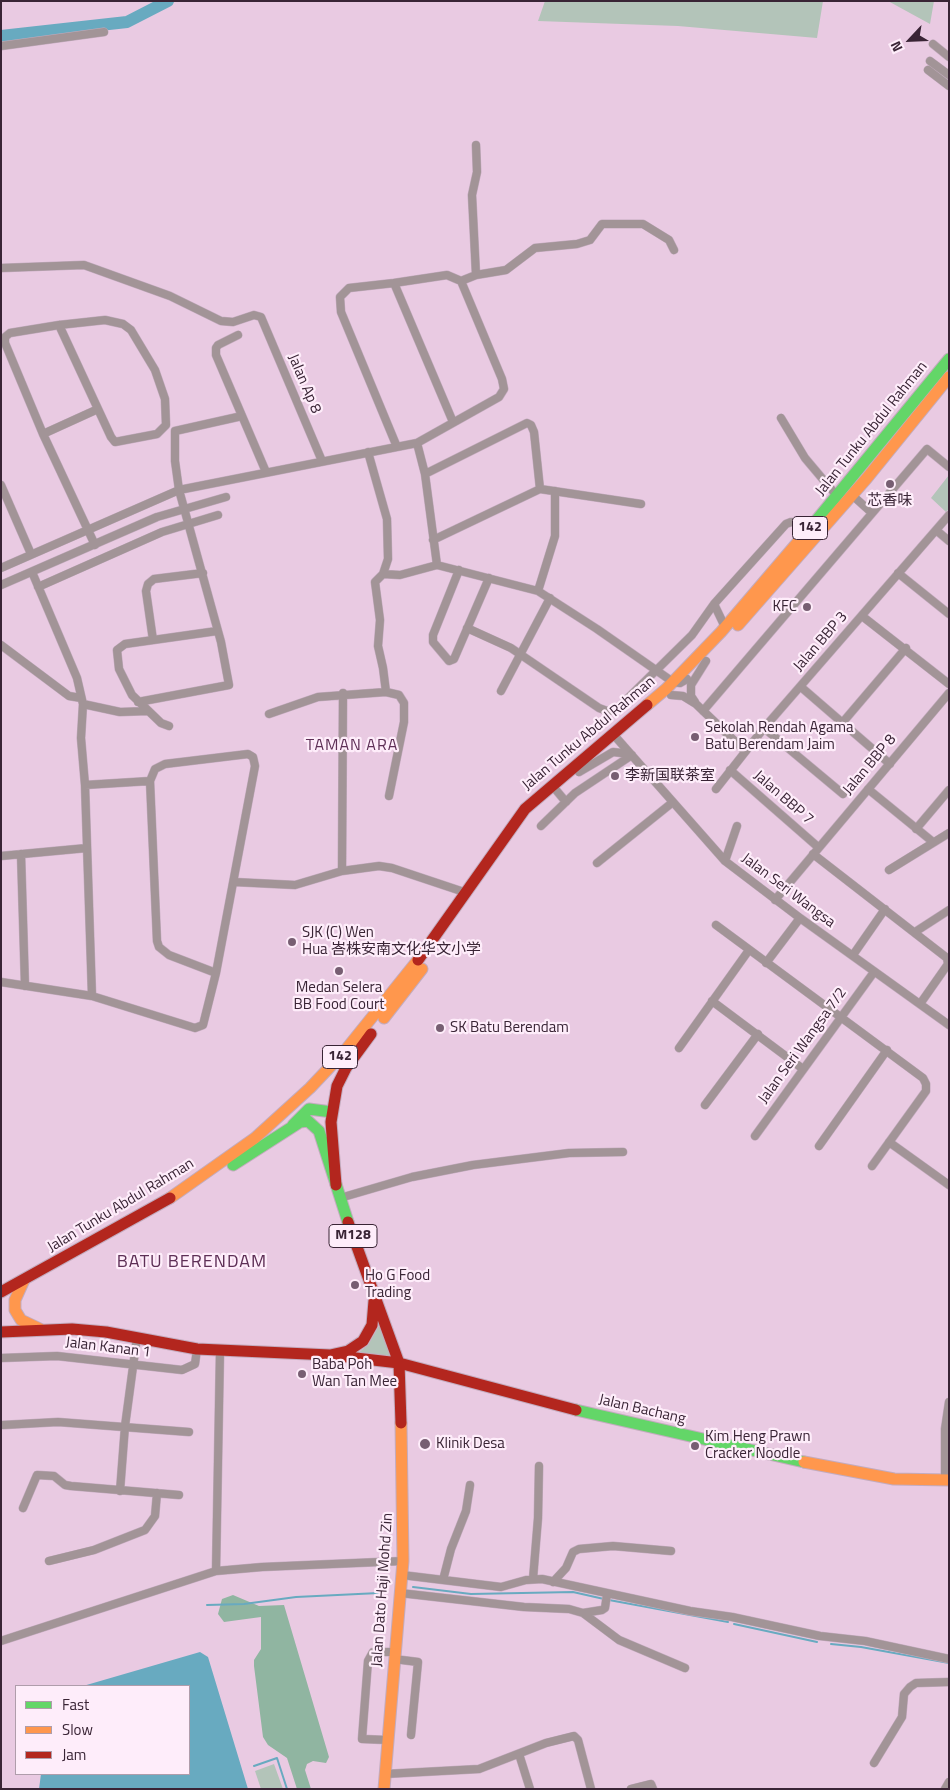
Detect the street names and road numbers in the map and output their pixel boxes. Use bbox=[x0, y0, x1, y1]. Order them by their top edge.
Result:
street label: Jalan Ap 8 bbox=[283, 352, 325, 416]
street label: Jalan Tunku Abdul Rahman bbox=[812, 358, 932, 500]
road number: 142 bbox=[792, 516, 828, 540]
street label: Jalan BBP 3 bbox=[790, 608, 852, 676]
street label: Jalan Tunku Abdul Rahman bbox=[519, 673, 659, 795]
street label: Jalan BBP 8 bbox=[840, 731, 900, 799]
street label: Jalan BBP 7 bbox=[749, 767, 817, 829]
street label: Jalan Seri Wangsa bbox=[738, 850, 838, 932]
street label: Jalan Seri Wangsa 7/2 bbox=[755, 985, 851, 1107]
road number: 142 bbox=[322, 1046, 358, 1068]
street label: Jalan Tunku Abdul Rahman bbox=[45, 1155, 197, 1257]
road number: M128 bbox=[329, 1224, 377, 1248]
street label: Jalan Kanan 1 bbox=[64, 1334, 152, 1362]
street label: Jalan Bachang bbox=[597, 1391, 687, 1429]
street label: Jalan Dato Haji Mohd Zin bbox=[369, 1512, 397, 1668]

